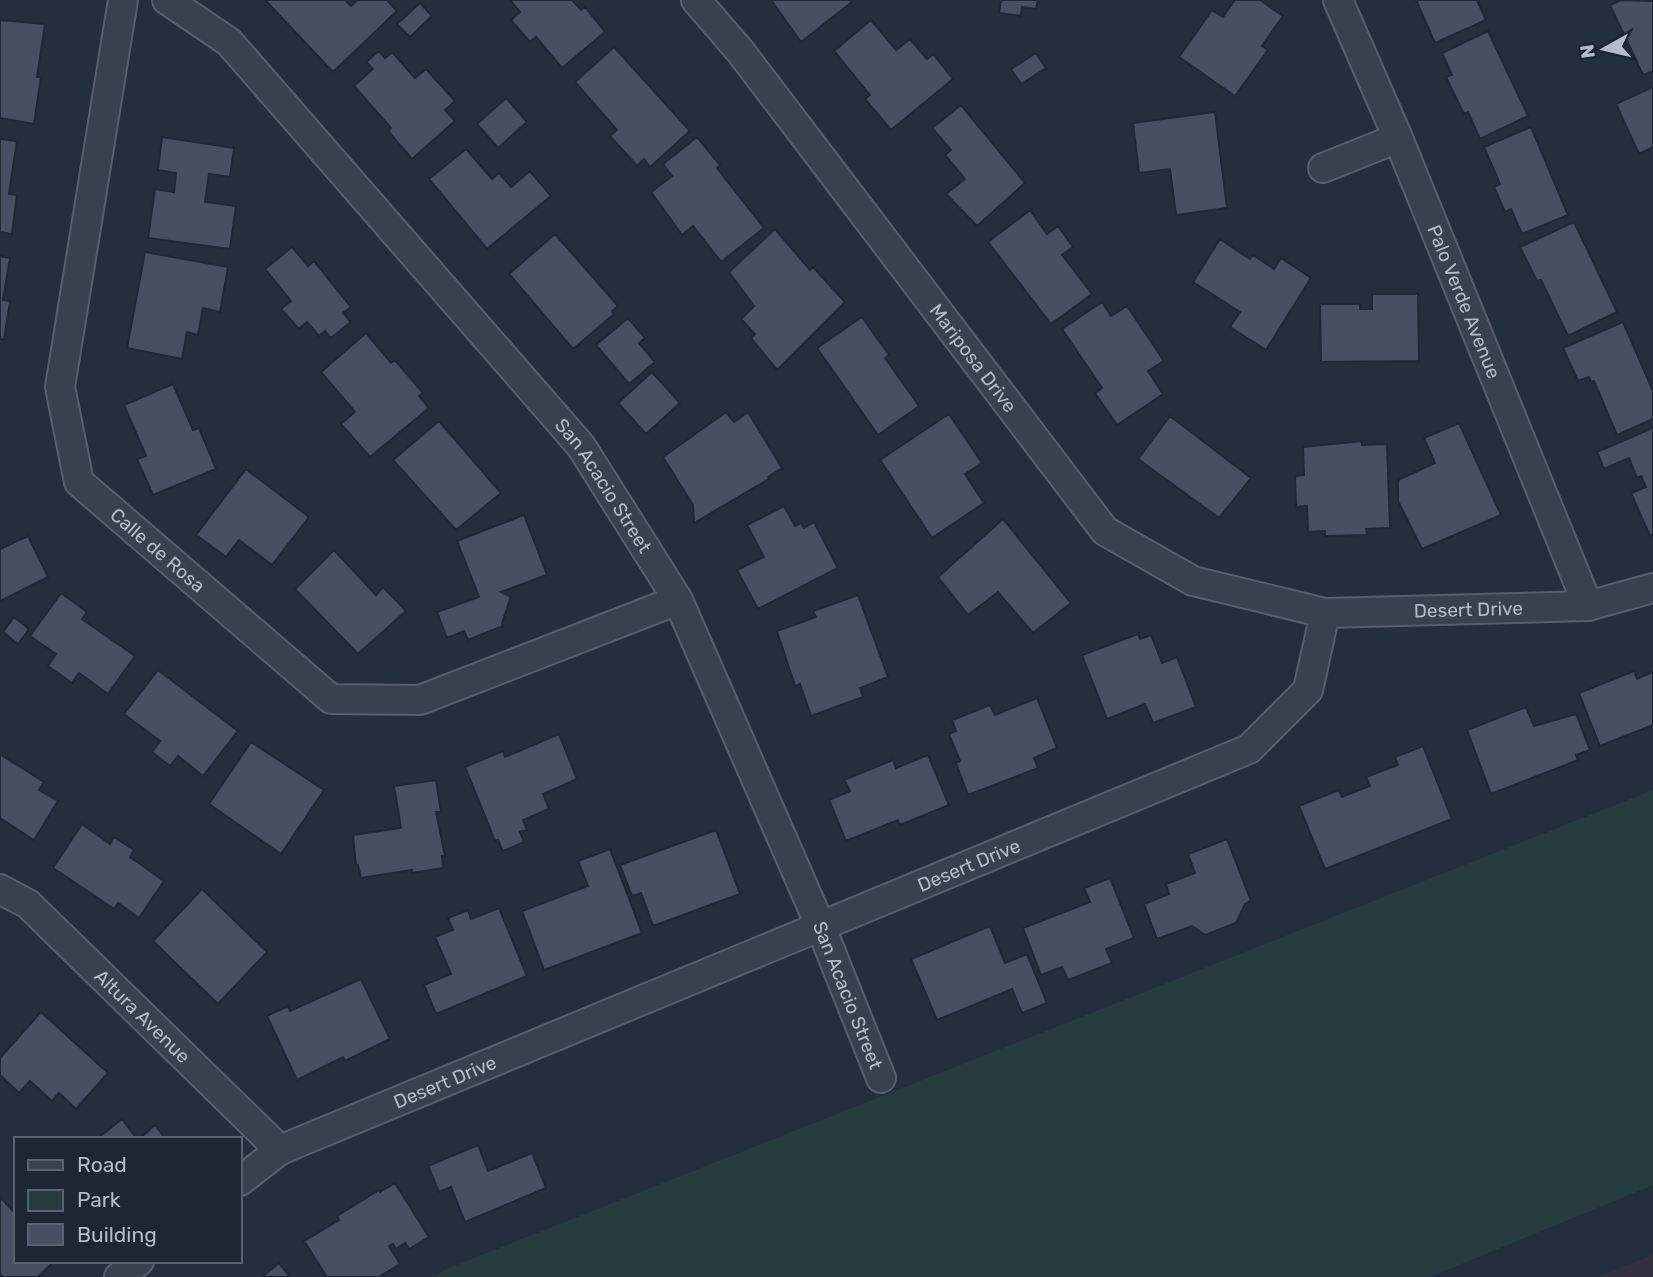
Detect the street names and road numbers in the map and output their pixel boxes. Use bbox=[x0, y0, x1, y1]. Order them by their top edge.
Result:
street label: Palo Verde Avenue bbox=[1423, 221, 1506, 382]
street label: Mariposa Drive bbox=[925, 299, 1022, 417]
street label: San Acacio Street bbox=[550, 413, 657, 557]
street label: Calle de Rosa bbox=[106, 503, 210, 597]
street label: Desert Drive bbox=[1413, 596, 1523, 622]
street label: Desert Drive bbox=[914, 833, 1024, 896]
street label: San Acacio Street bbox=[808, 918, 888, 1073]
street label: Altura Avenue bbox=[90, 964, 195, 1068]
street label: Desert Drive bbox=[390, 1050, 500, 1113]

